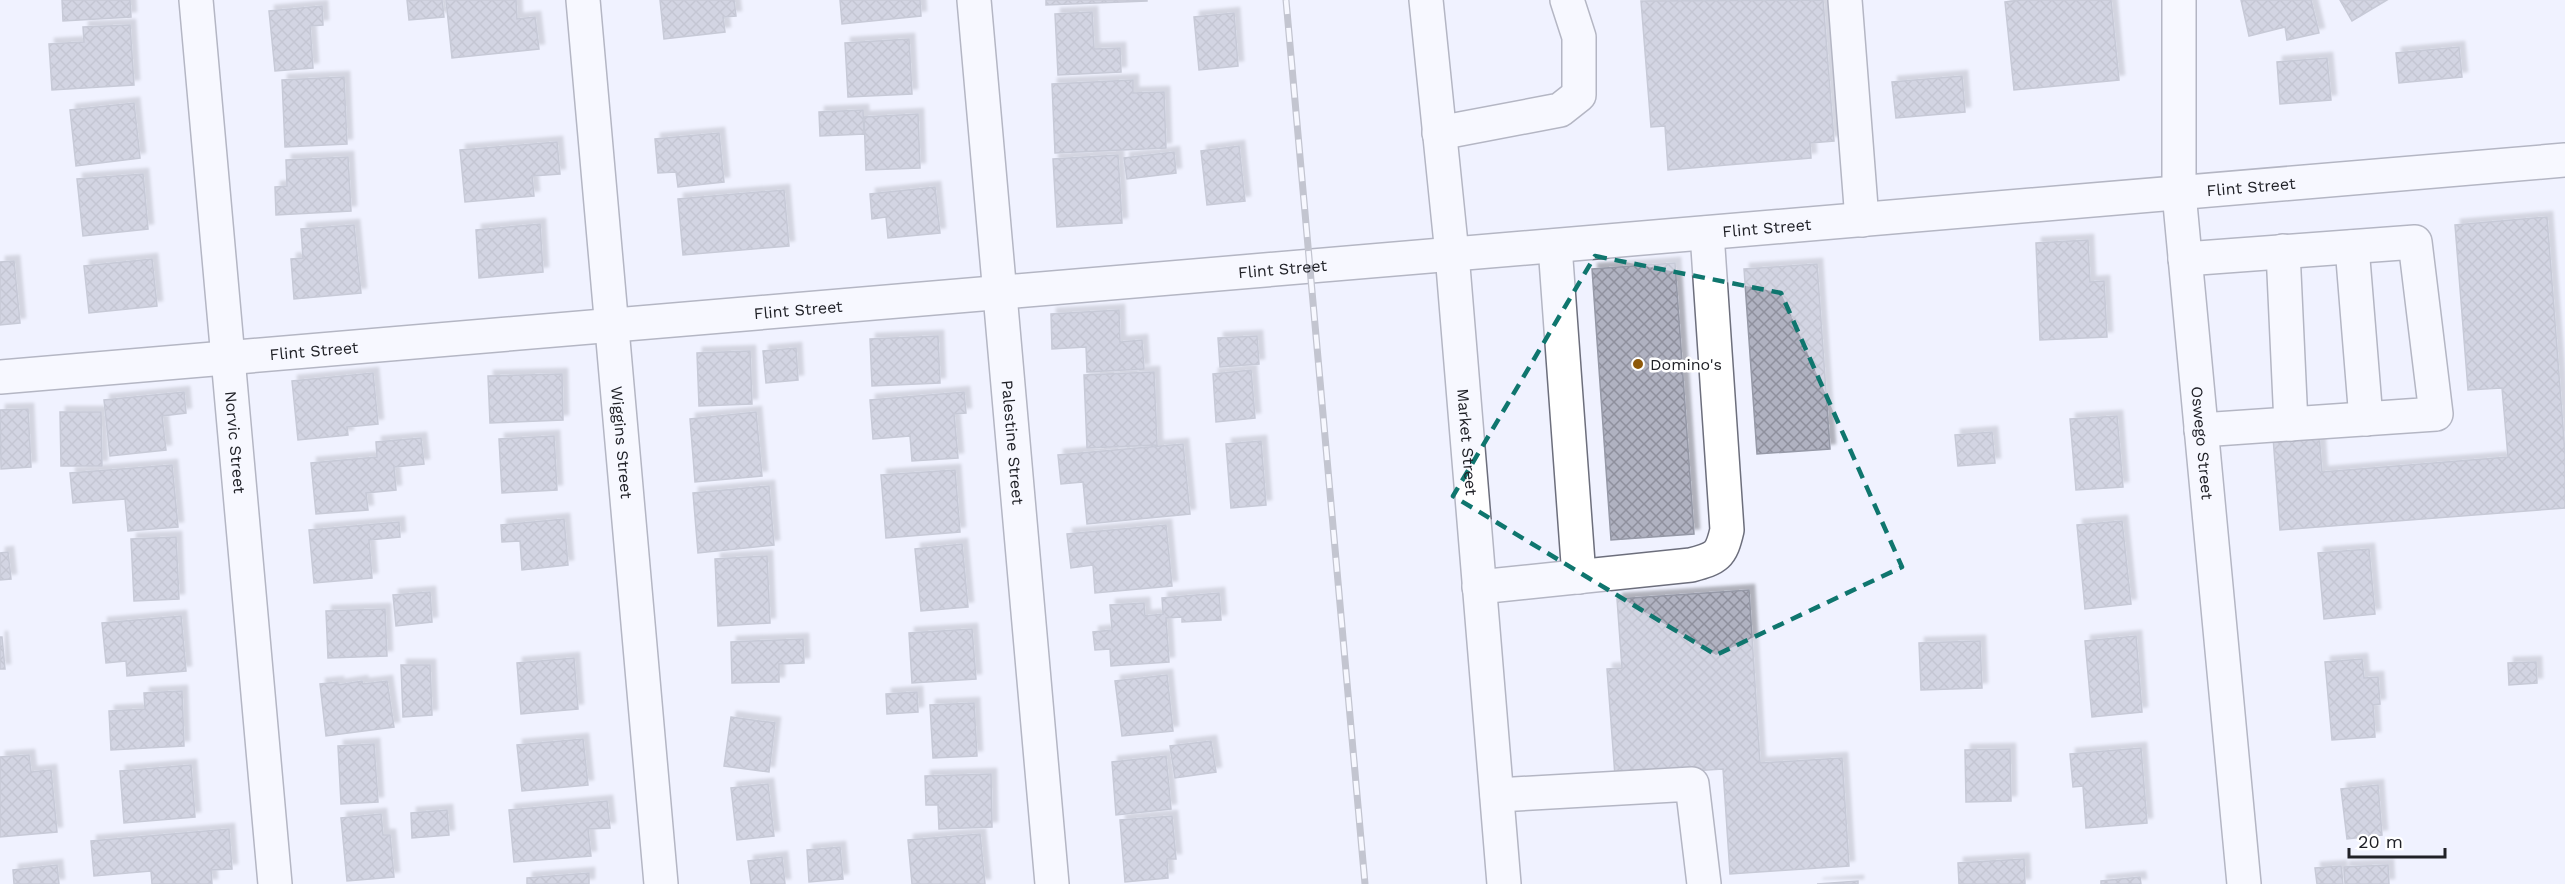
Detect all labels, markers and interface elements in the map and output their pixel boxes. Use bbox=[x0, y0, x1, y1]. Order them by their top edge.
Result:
street label: Flint Street bbox=[2206, 174, 2296, 200]
street label: Flint Street bbox=[1722, 215, 1812, 241]
street label: Flint Street bbox=[1237, 256, 1328, 282]
street label: Flint Street bbox=[753, 297, 844, 323]
street label: Flint Street bbox=[269, 338, 359, 364]
place label: Domino's bbox=[1650, 355, 1722, 374]
marker: Domino's bbox=[1631, 357, 1645, 371]
street label: Palestine Street bbox=[998, 379, 1028, 506]
street label: Wiggins Street bbox=[607, 385, 636, 500]
street label: Oswego Street bbox=[2187, 385, 2217, 501]
street label: Market Street bbox=[1453, 388, 1481, 497]
street label: Norvic Street bbox=[221, 390, 249, 495]
scale bar bbox=[2349, 821, 2445, 859]
text: 20 m bbox=[2358, 831, 2403, 852]

